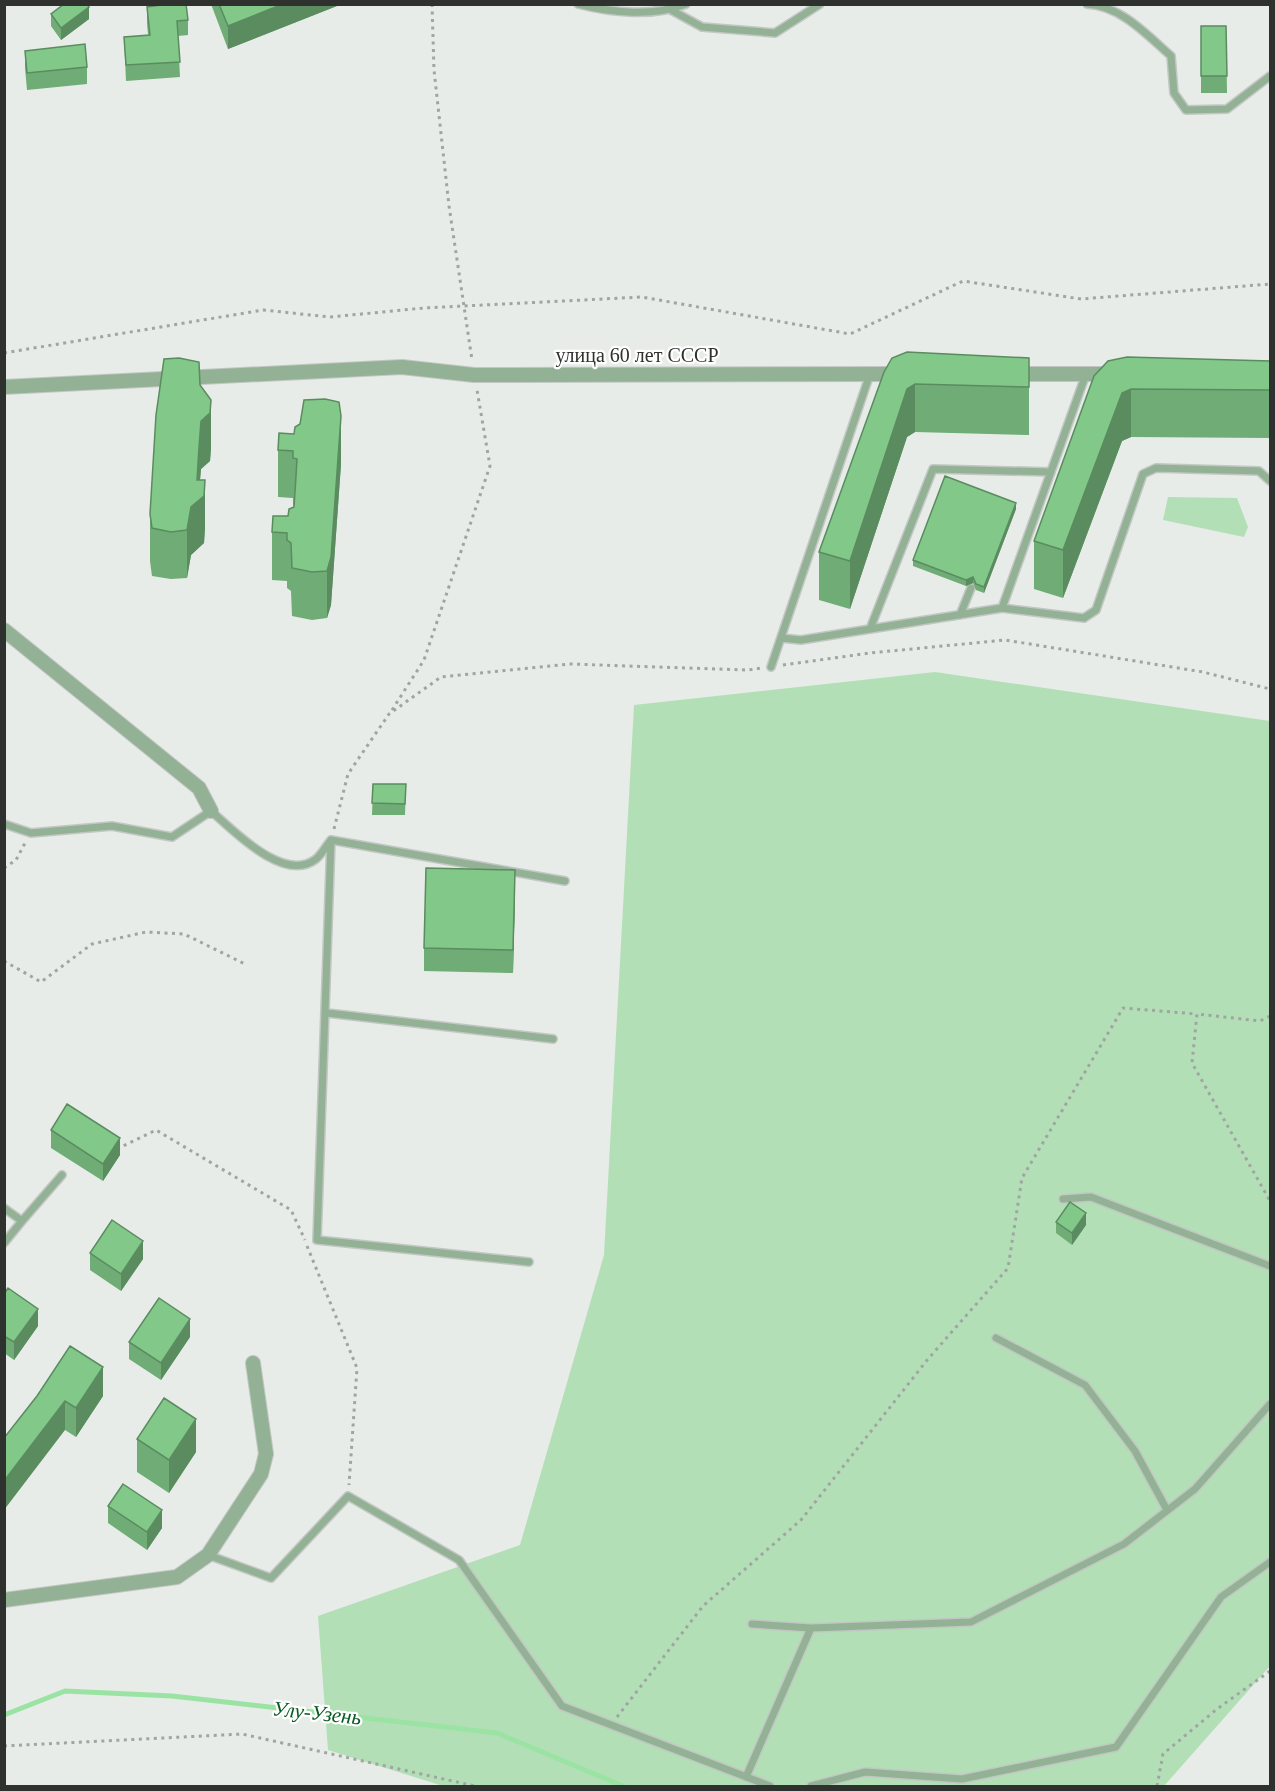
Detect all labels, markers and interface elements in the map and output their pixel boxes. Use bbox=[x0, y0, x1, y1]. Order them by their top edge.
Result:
street label: улица 60 лет СССР bbox=[555, 344, 719, 367]
water label: Улу-Узень bbox=[272, 1696, 362, 1730]

